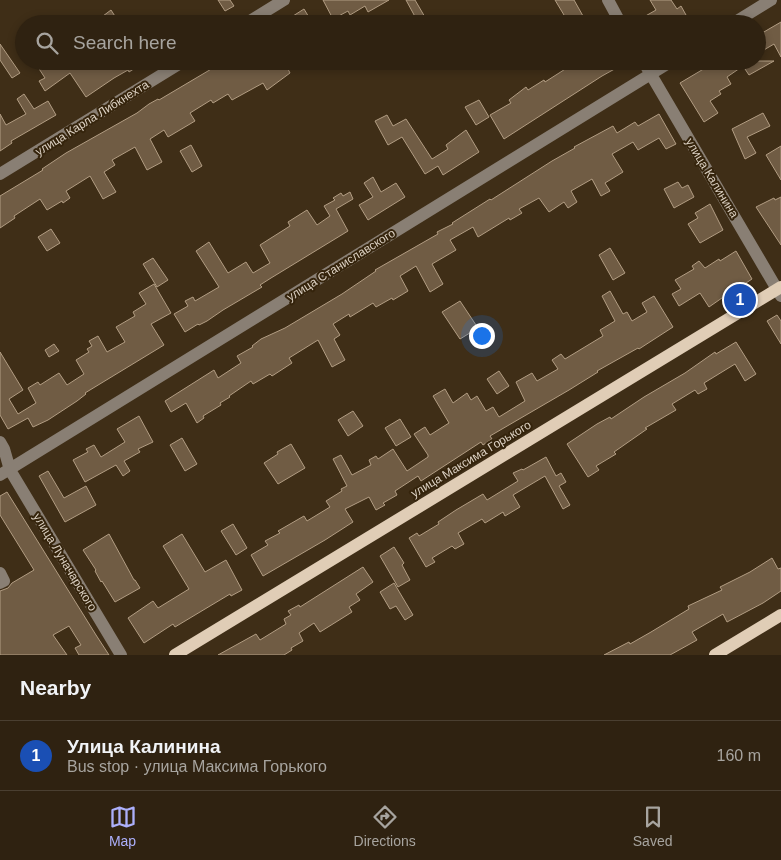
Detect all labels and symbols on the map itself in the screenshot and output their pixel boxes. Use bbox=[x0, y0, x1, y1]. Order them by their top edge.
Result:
street label: улица Карла Либкнехта bbox=[33, 77, 151, 159]
street label: улица Калинина bbox=[683, 136, 741, 221]
street label: улица Станиславского bbox=[284, 226, 398, 304]
pin: 1 bbox=[724, 281, 756, 319]
your location bbox=[469, 323, 495, 349]
street label: улица Максима Горького bbox=[408, 417, 534, 500]
street label: улица Луначарского bbox=[30, 510, 100, 614]

